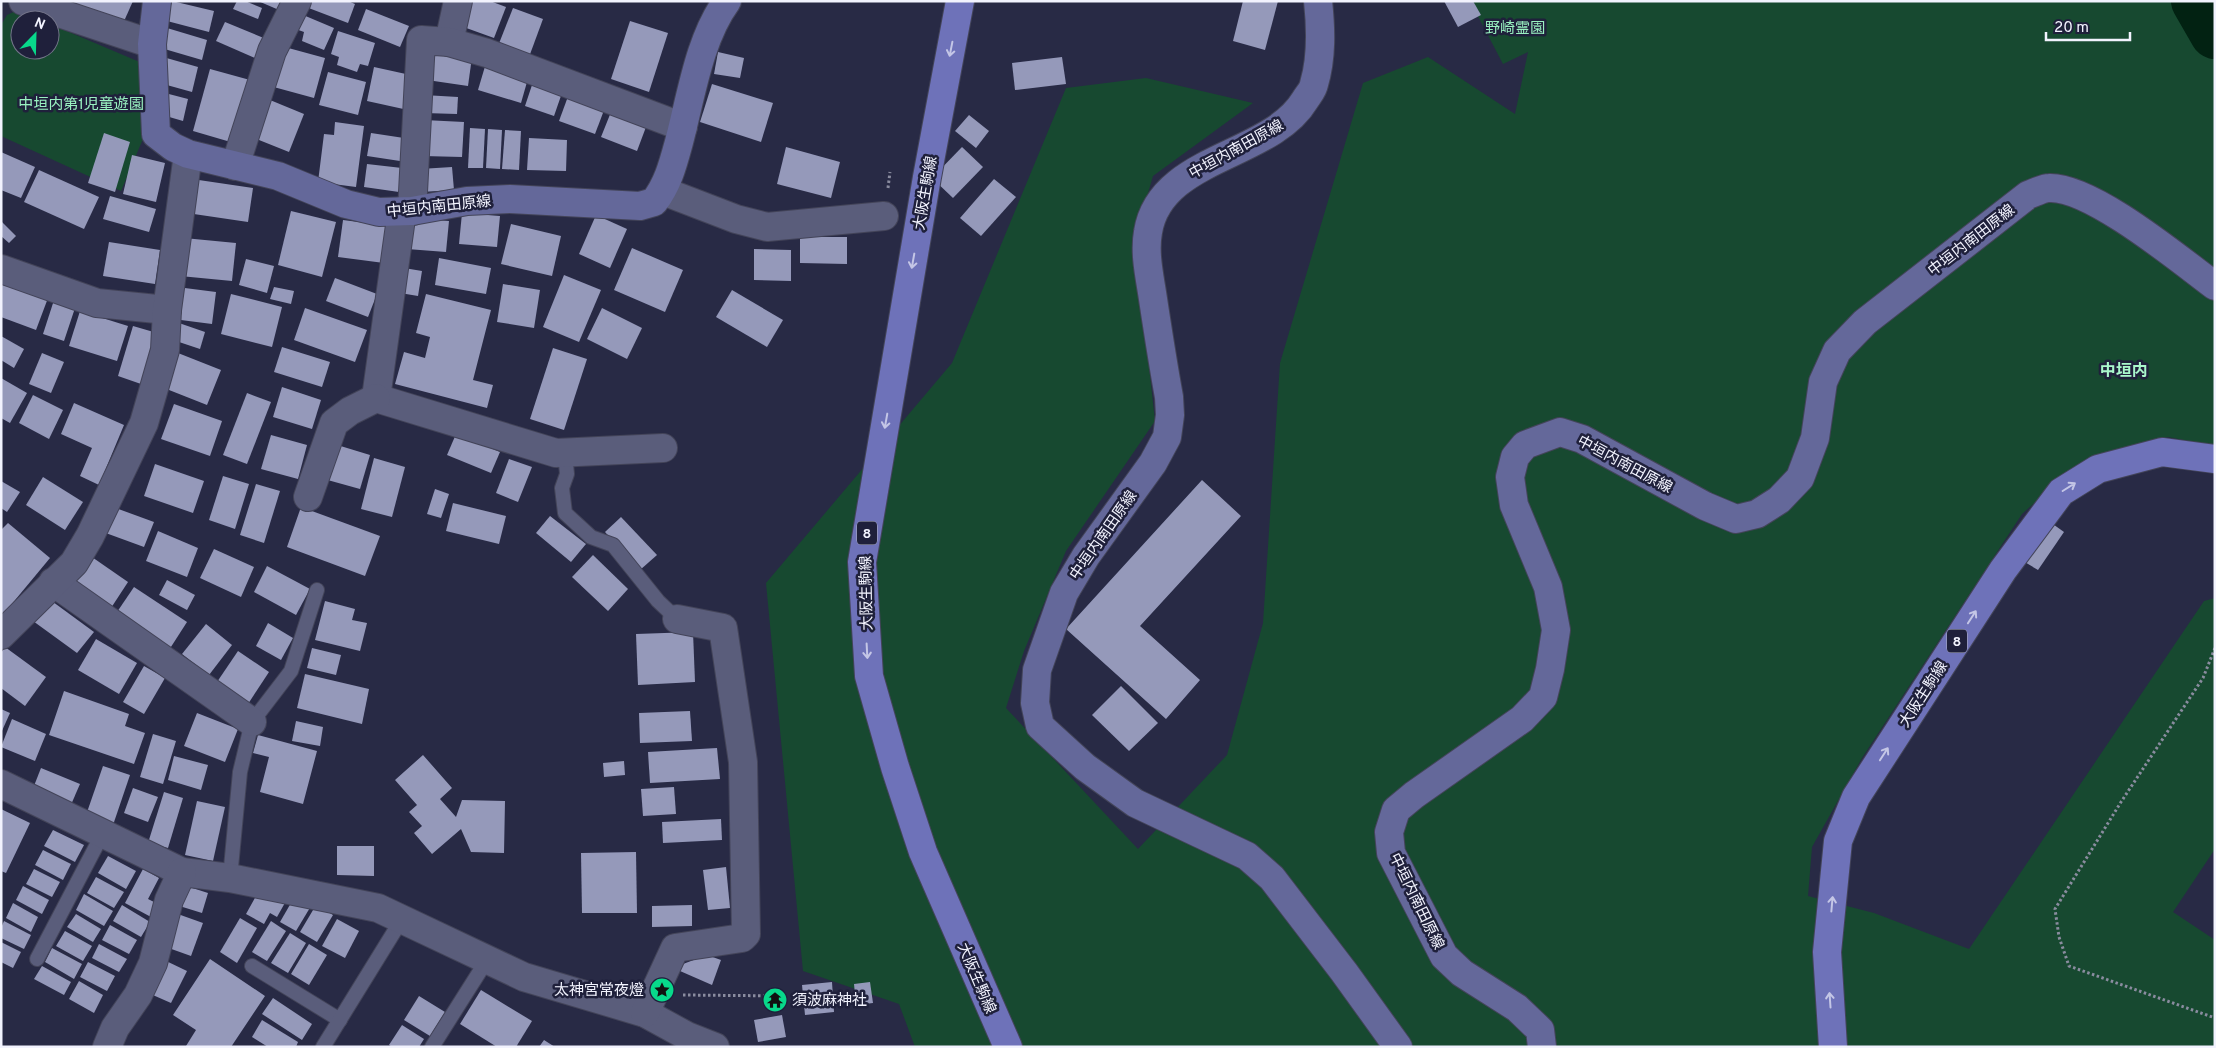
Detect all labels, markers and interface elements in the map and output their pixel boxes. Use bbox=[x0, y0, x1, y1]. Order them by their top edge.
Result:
north arrow bbox=[10, 10, 60, 60]
scale bar bbox=[2046, 10, 2130, 42]
text: N bbox=[32, 15, 47, 34]
text: 20 m bbox=[2054, 19, 2089, 38]
park label: 野崎霊園 bbox=[1485, 20, 1545, 39]
one-way arrow bbox=[946, 41, 955, 57]
park label: 中垣内第1児童遊園 bbox=[18, 95, 144, 115]
street label: 中垣内南田原線 bbox=[1186, 117, 1287, 184]
street label: 大阪生駒線 bbox=[911, 155, 942, 232]
street label: 中垣内南田原線 bbox=[386, 193, 492, 222]
street label: 中垣内南田原線 bbox=[1925, 201, 2019, 281]
one-way arrow bbox=[908, 252, 918, 268]
district label: 中垣内 bbox=[2100, 362, 2148, 382]
one-way arrow bbox=[881, 413, 891, 429]
street label: 中垣内南田原線 bbox=[1573, 432, 1675, 498]
one-way arrow bbox=[2061, 482, 2075, 492]
street label: 中垣内南田原線 bbox=[1066, 487, 1142, 584]
road number: 8 bbox=[857, 522, 877, 544]
street label: 大阪生駒線 bbox=[857, 555, 878, 631]
one-way arrow bbox=[1968, 611, 1978, 625]
road number: 8 bbox=[1947, 630, 1967, 652]
one-way arrow bbox=[863, 643, 872, 659]
street label: 大阪生駒線 bbox=[1896, 658, 1953, 731]
one-way arrow bbox=[1879, 747, 1889, 761]
street label: 中垣内南田原線 bbox=[1384, 850, 1447, 953]
one-way arrow bbox=[1827, 896, 1837, 912]
street label: 大阪生駒線 bbox=[952, 940, 999, 1017]
place icon: 太神宮常夜燈 bbox=[649, 977, 675, 1003]
place label: 太神宮常夜燈 bbox=[554, 981, 644, 1001]
temple icon: 須波麻神社 bbox=[762, 987, 788, 1013]
place label: 須波麻神社 bbox=[792, 992, 867, 1011]
one-way arrow bbox=[1826, 992, 1835, 1008]

